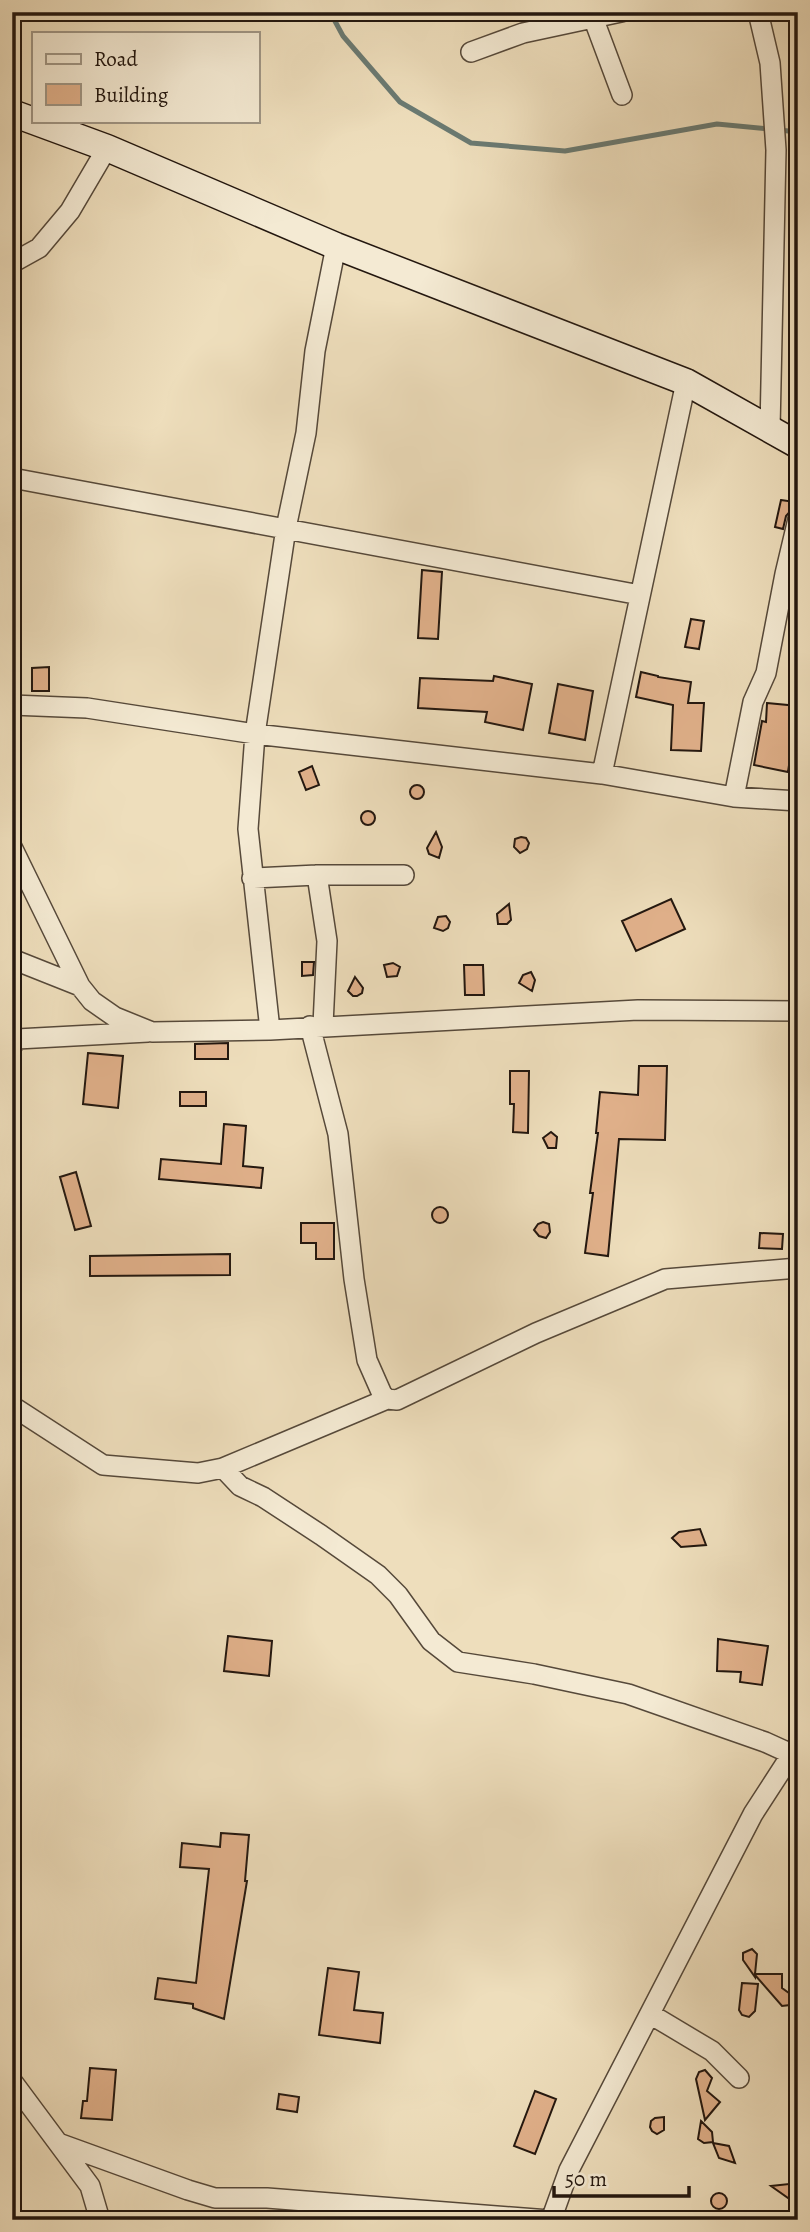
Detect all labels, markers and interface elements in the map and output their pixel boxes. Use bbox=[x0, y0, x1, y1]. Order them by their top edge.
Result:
legend bbox=[32, 32, 259, 122]
text: Road bbox=[94, 45, 138, 73]
text: Building bbox=[94, 81, 169, 109]
scale bar bbox=[554, 2155, 689, 2199]
text: 50 m bbox=[565, 2165, 607, 2193]

